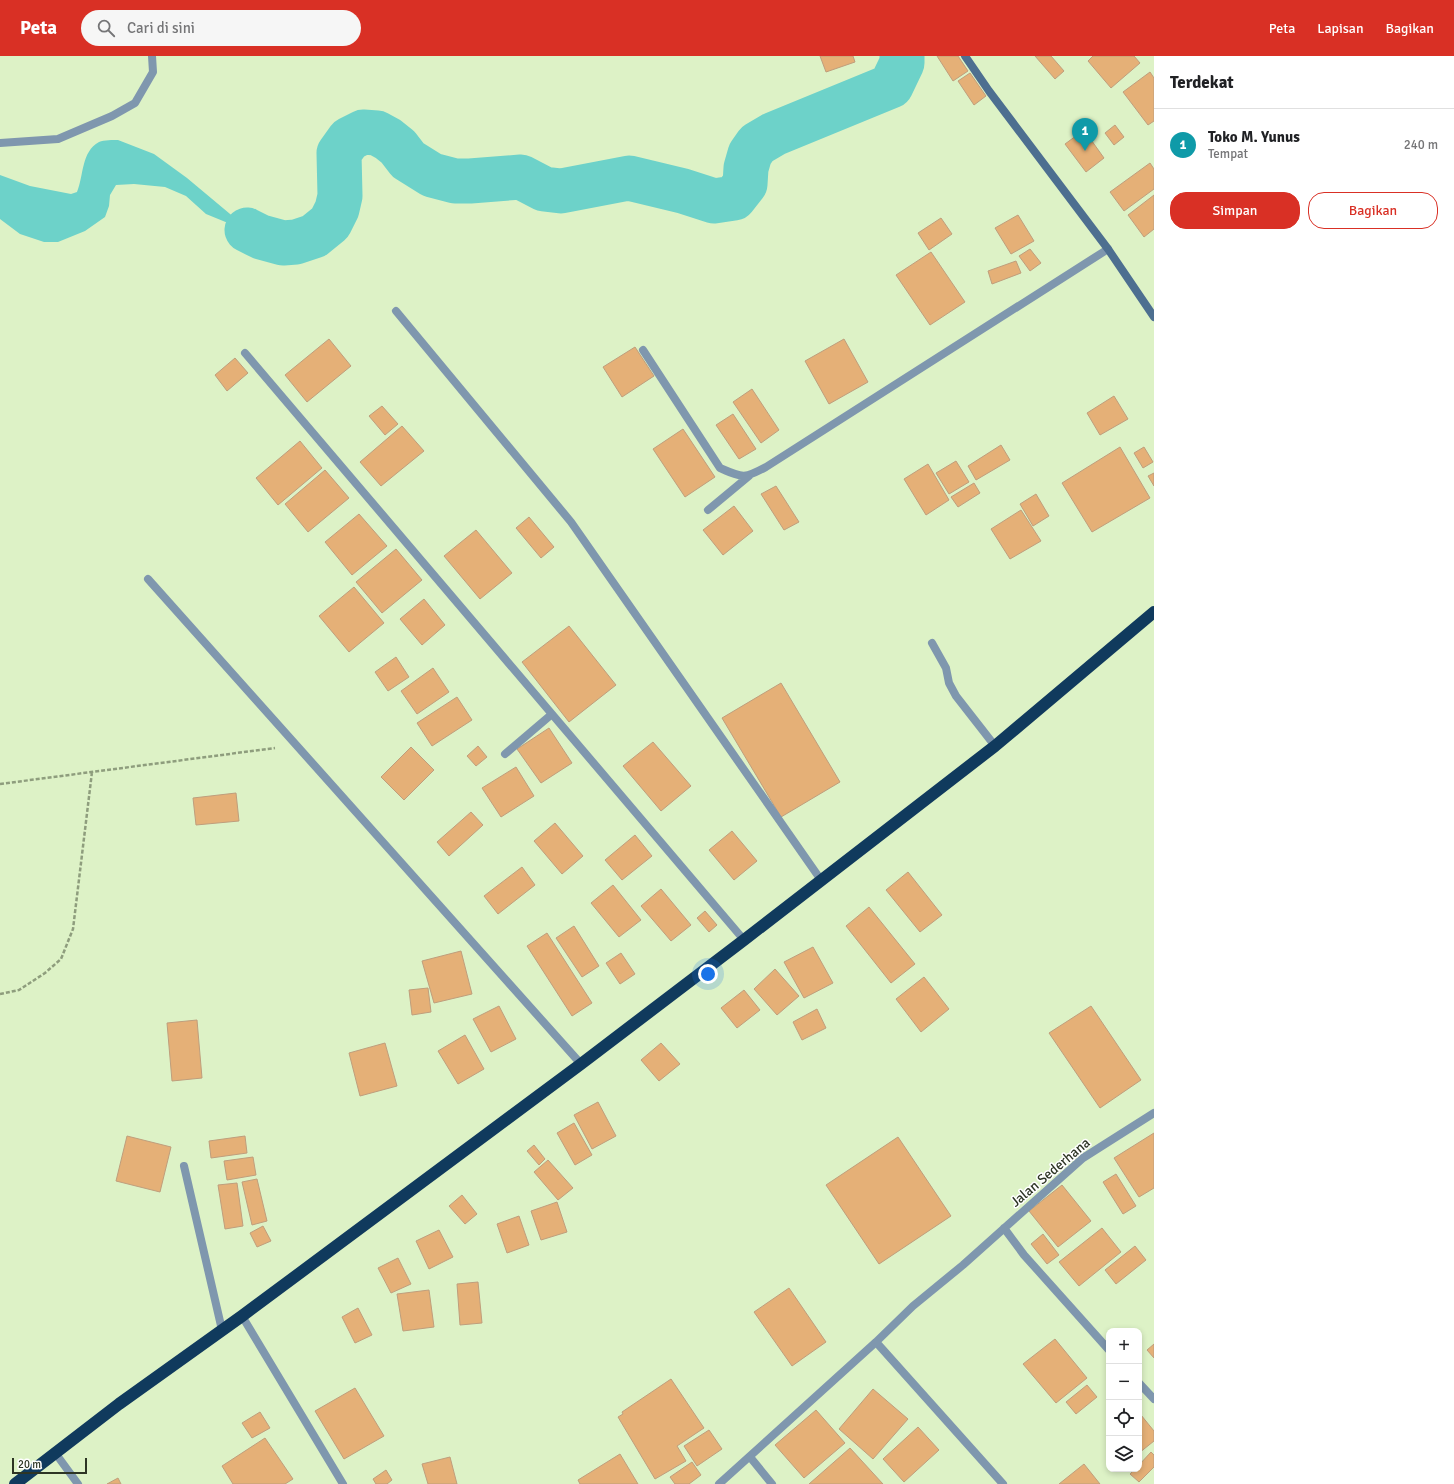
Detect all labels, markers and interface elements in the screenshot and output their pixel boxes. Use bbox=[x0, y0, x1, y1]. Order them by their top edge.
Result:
search box bbox=[81, 10, 361, 46]
text: Peta bbox=[20, 16, 57, 40]
icon: search bbox=[95, 17, 117, 39]
text: Cari di sini bbox=[127, 19, 195, 37]
text: Peta bbox=[1269, 20, 1295, 37]
text: Lapisan bbox=[1317, 20, 1364, 37]
text: Bagikan bbox=[1386, 20, 1434, 37]
text: Terdekat bbox=[1170, 72, 1234, 93]
pin: 1 bbox=[1072, 118, 1098, 151]
text: Toko M. Yunus bbox=[1208, 128, 1300, 146]
text: 1 bbox=[1179, 137, 1187, 153]
text: 240 m bbox=[1404, 137, 1438, 153]
text: Tempat bbox=[1208, 146, 1248, 162]
button: Simpan bbox=[1170, 192, 1300, 229]
button: Bagikan bbox=[1308, 192, 1438, 229]
your location bbox=[698, 964, 718, 984]
street label: Jalan Sederhana bbox=[1007, 1134, 1094, 1211]
map controls bbox=[1106, 1328, 1142, 1472]
button: + bbox=[1106, 1328, 1142, 1364]
button: − bbox=[1106, 1364, 1142, 1400]
button: locate bbox=[1106, 1400, 1142, 1436]
button: layers bbox=[1106, 1436, 1142, 1472]
scale bar bbox=[12, 1456, 87, 1475]
text: 20 m bbox=[18, 1458, 41, 1471]

